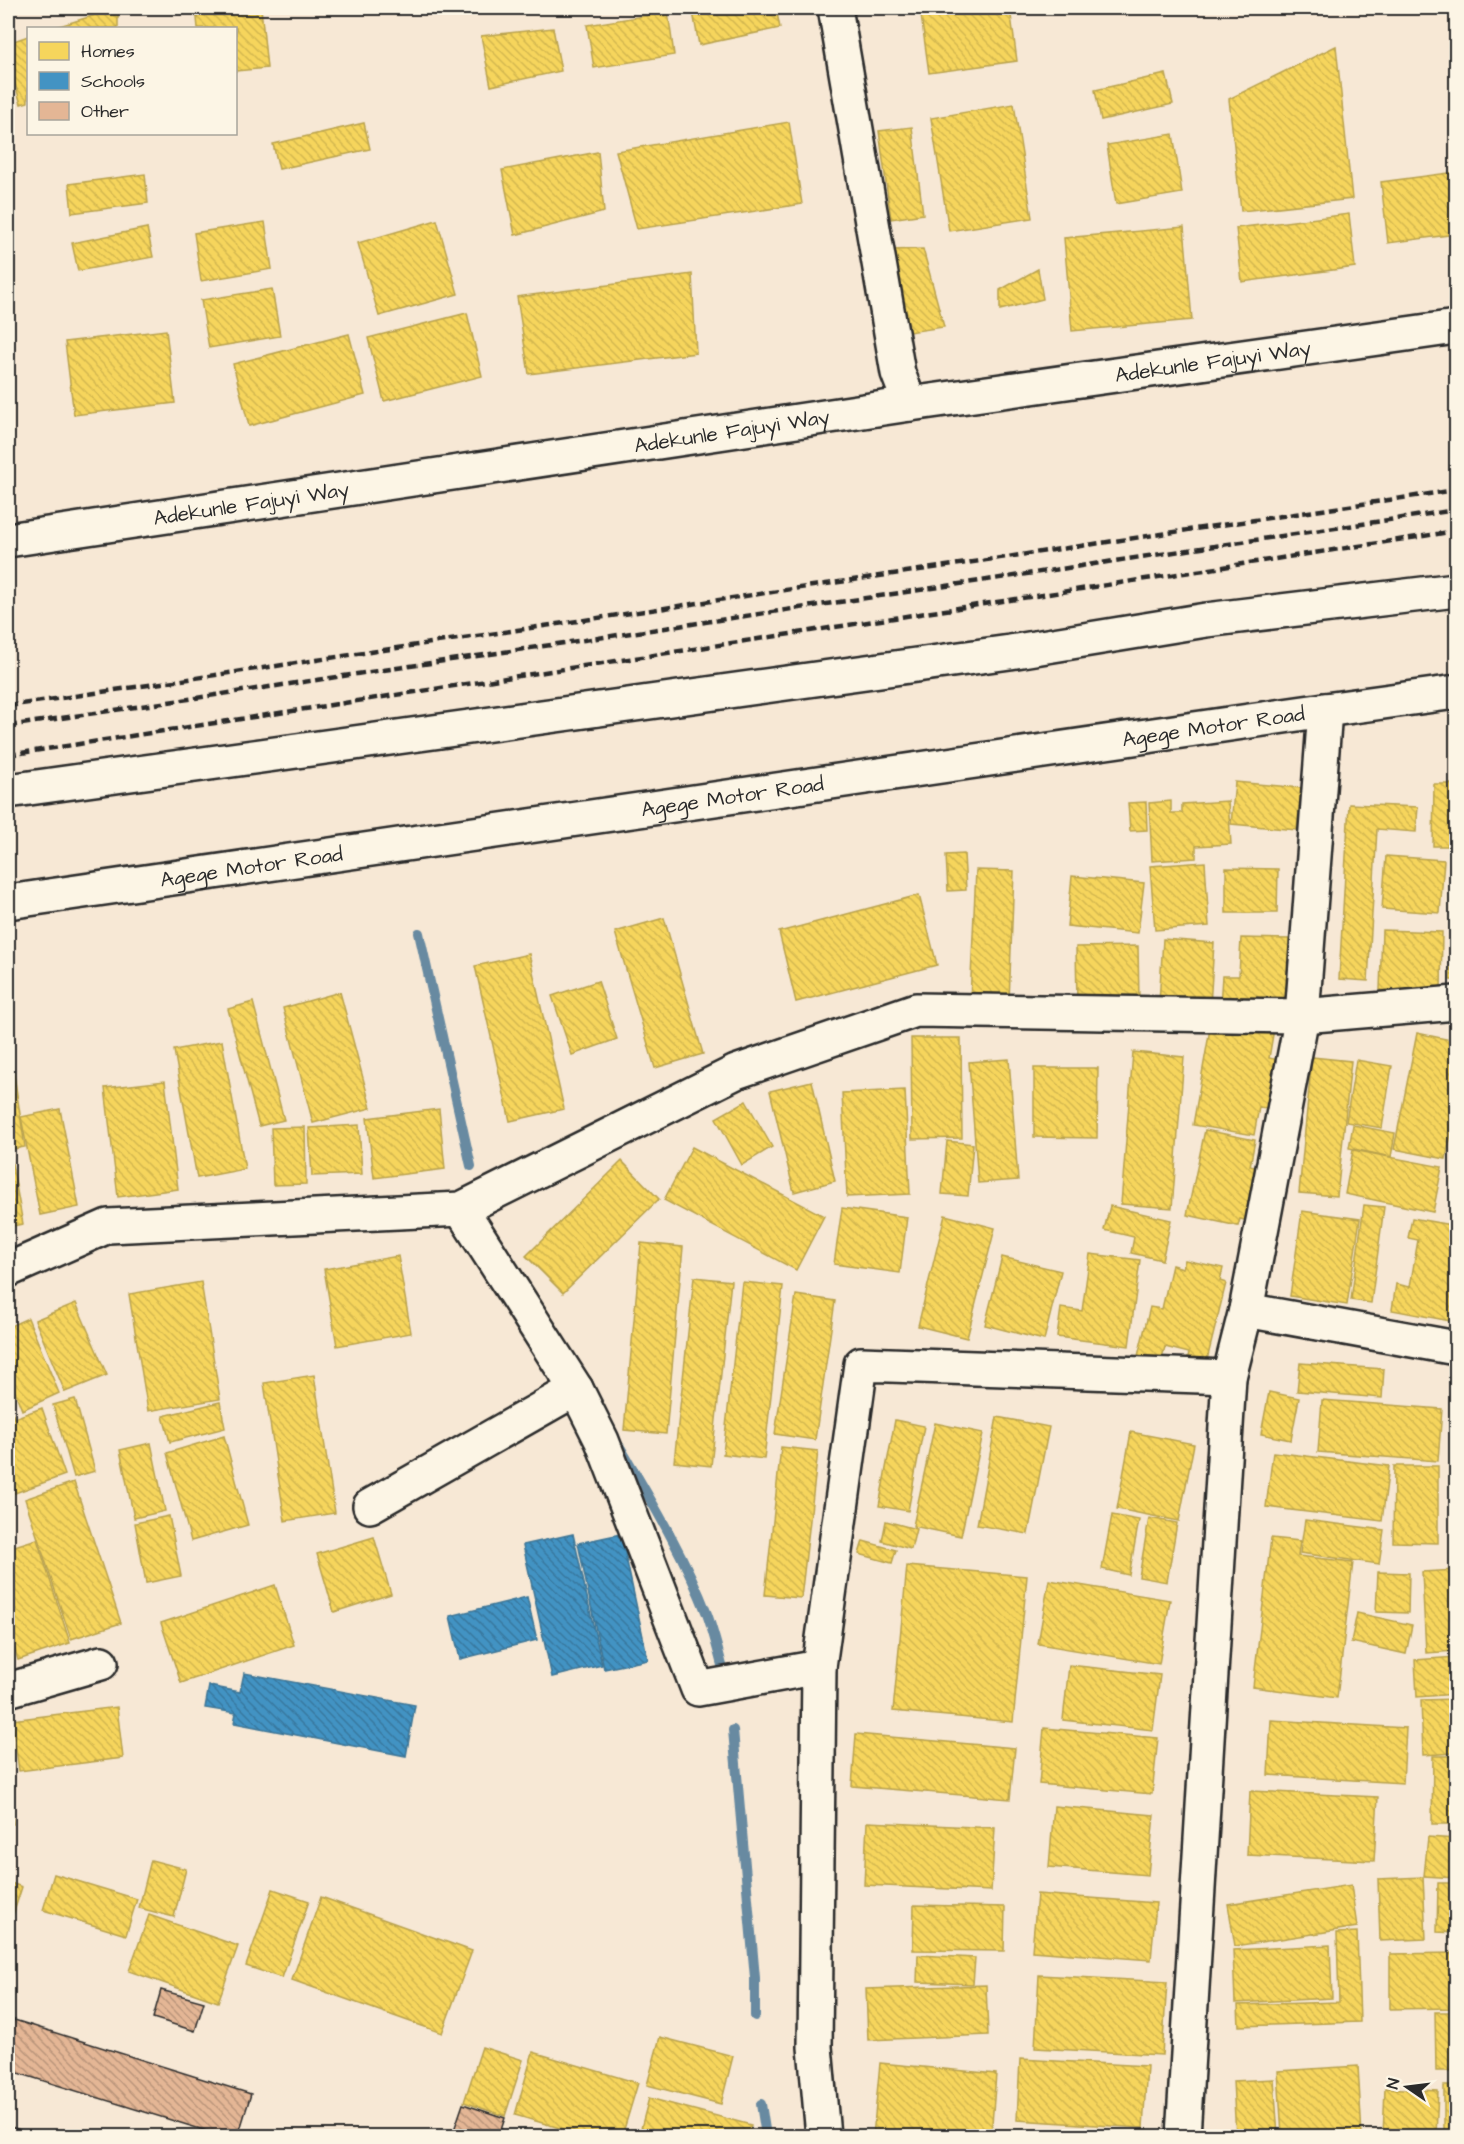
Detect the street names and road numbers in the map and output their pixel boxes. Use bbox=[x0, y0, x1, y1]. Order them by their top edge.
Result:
street label: Adekunle Fajuyi Way bbox=[1113, 333, 1313, 389]
street label: Adekunle Fajuyi Way bbox=[632, 402, 832, 460]
street label: Adekunle Fajuyi Way bbox=[151, 474, 352, 532]
street label: Agege Motor Road bbox=[1120, 699, 1307, 754]
street label: Agege Motor Road bbox=[639, 769, 826, 824]
street label: Agege Motor Road bbox=[158, 839, 345, 894]

